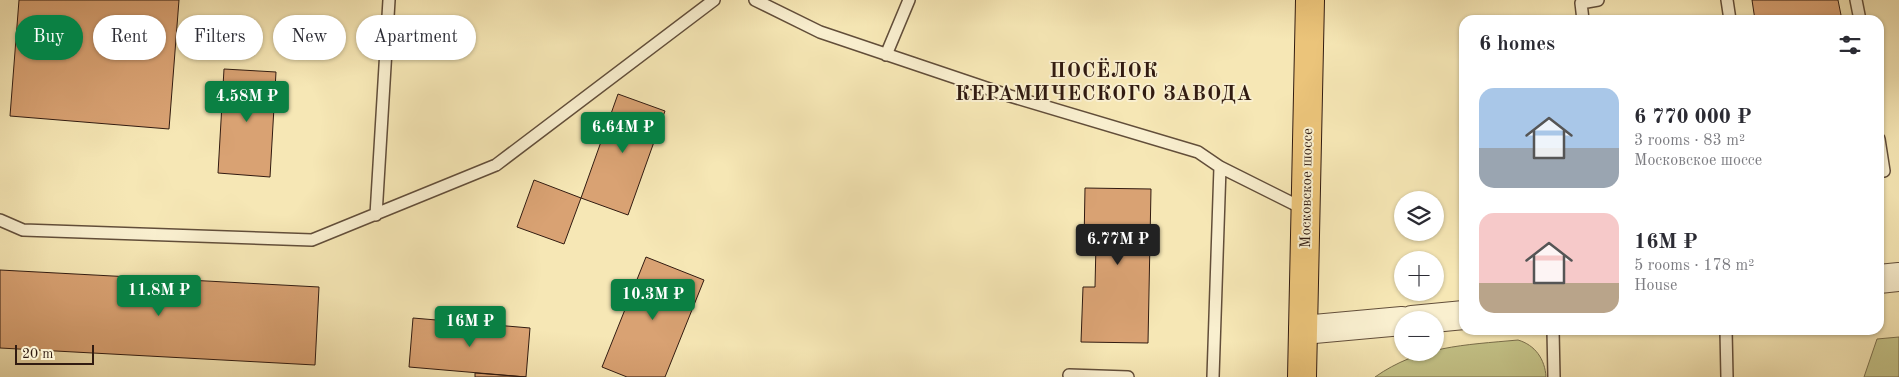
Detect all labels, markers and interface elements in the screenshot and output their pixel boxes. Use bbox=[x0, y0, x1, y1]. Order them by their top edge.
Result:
chip: Buy bbox=[15, 15, 83, 60]
chip: Rent bbox=[93, 15, 166, 60]
chip: Filters bbox=[176, 15, 263, 60]
chip: New bbox=[273, 15, 346, 60]
chip: Apartment bbox=[356, 15, 476, 60]
icon: filters bbox=[1836, 31, 1864, 59]
text: 6 homes bbox=[1479, 34, 1555, 55]
district label: ПОСЁЛОК КЕРАМИЧЕСКОГО ЗАВОДА bbox=[955, 58, 1253, 105]
pin: 4.58M ₽ bbox=[201, 80, 293, 123]
text: 4.58M ₽ bbox=[216, 89, 278, 105]
text: 6 770 000 ₽ bbox=[1634, 107, 1752, 128]
icon: home bbox=[1519, 108, 1579, 168]
pin: 6.64M ₽ bbox=[577, 112, 669, 154]
text: 6.64M ₽ bbox=[592, 120, 654, 136]
street label: Московское шоссе bbox=[1299, 128, 1316, 248]
text: 3 rooms · 83 m² bbox=[1634, 133, 1745, 149]
text: Московское шоссе bbox=[1634, 153, 1762, 169]
map controls bbox=[1394, 191, 1444, 361]
button: layers bbox=[1394, 191, 1444, 241]
pin: 6.77M ₽ bbox=[1072, 224, 1164, 266]
text: 6.77M ₽ bbox=[1087, 232, 1149, 248]
text: 16M ₽ bbox=[1634, 232, 1698, 253]
icon: home bbox=[1519, 233, 1579, 293]
button: + bbox=[1394, 251, 1444, 301]
text: 5 rooms · 178 m² bbox=[1634, 258, 1754, 274]
pin: 11.8M ₽ bbox=[113, 274, 205, 317]
pin: 10.3M ₽ bbox=[607, 278, 699, 321]
text: House bbox=[1634, 278, 1677, 294]
text: 11.8M ₽ bbox=[128, 283, 190, 299]
text: 10.3M ₽ bbox=[622, 287, 684, 303]
pin: 16M ₽ bbox=[435, 306, 505, 348]
button: − bbox=[1394, 311, 1444, 361]
text: 16M ₽ bbox=[446, 314, 494, 330]
scale bar bbox=[15, 342, 94, 365]
text: 20 m bbox=[22, 347, 53, 361]

